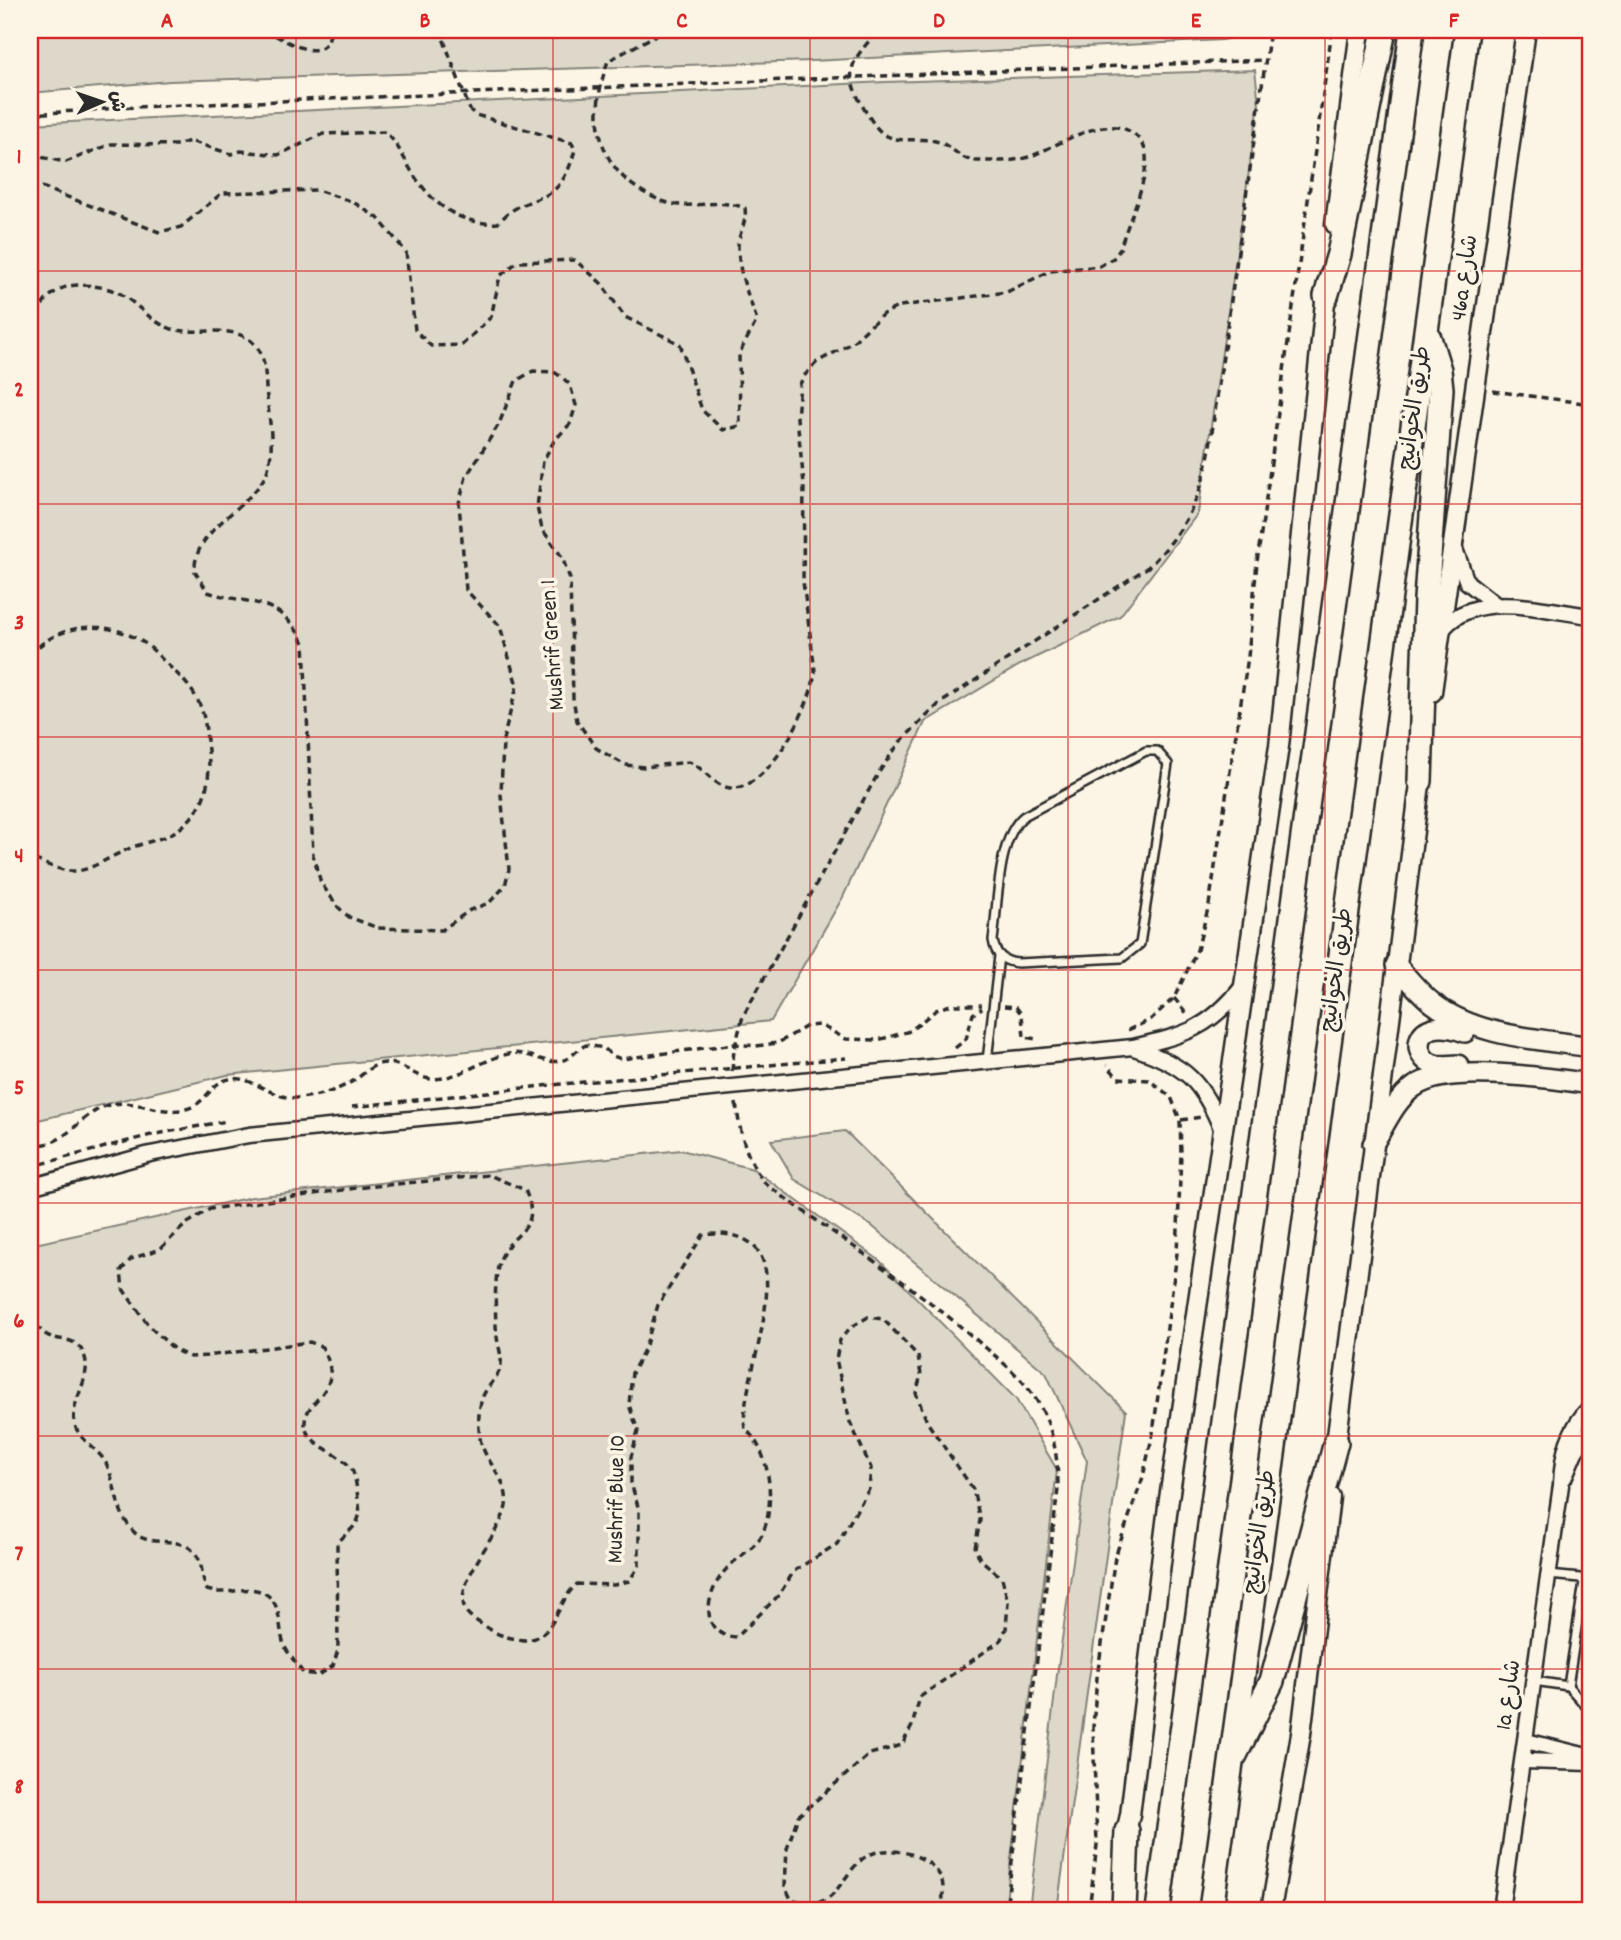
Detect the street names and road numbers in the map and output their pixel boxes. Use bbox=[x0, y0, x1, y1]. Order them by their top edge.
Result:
street label: 46a شارع bbox=[1444, 233, 1488, 323]
street label: طريق الخوانيج bbox=[1391, 344, 1441, 472]
street label: Mushrif Green 1 bbox=[533, 578, 575, 712]
street label: طريق الخوانيج bbox=[1313, 906, 1363, 1034]
street label: Mushrif Blue 10 bbox=[600, 1434, 636, 1564]
street label: طريق الخوانيج bbox=[1236, 1468, 1286, 1596]
street label: 1a شارع bbox=[1489, 1658, 1531, 1732]

